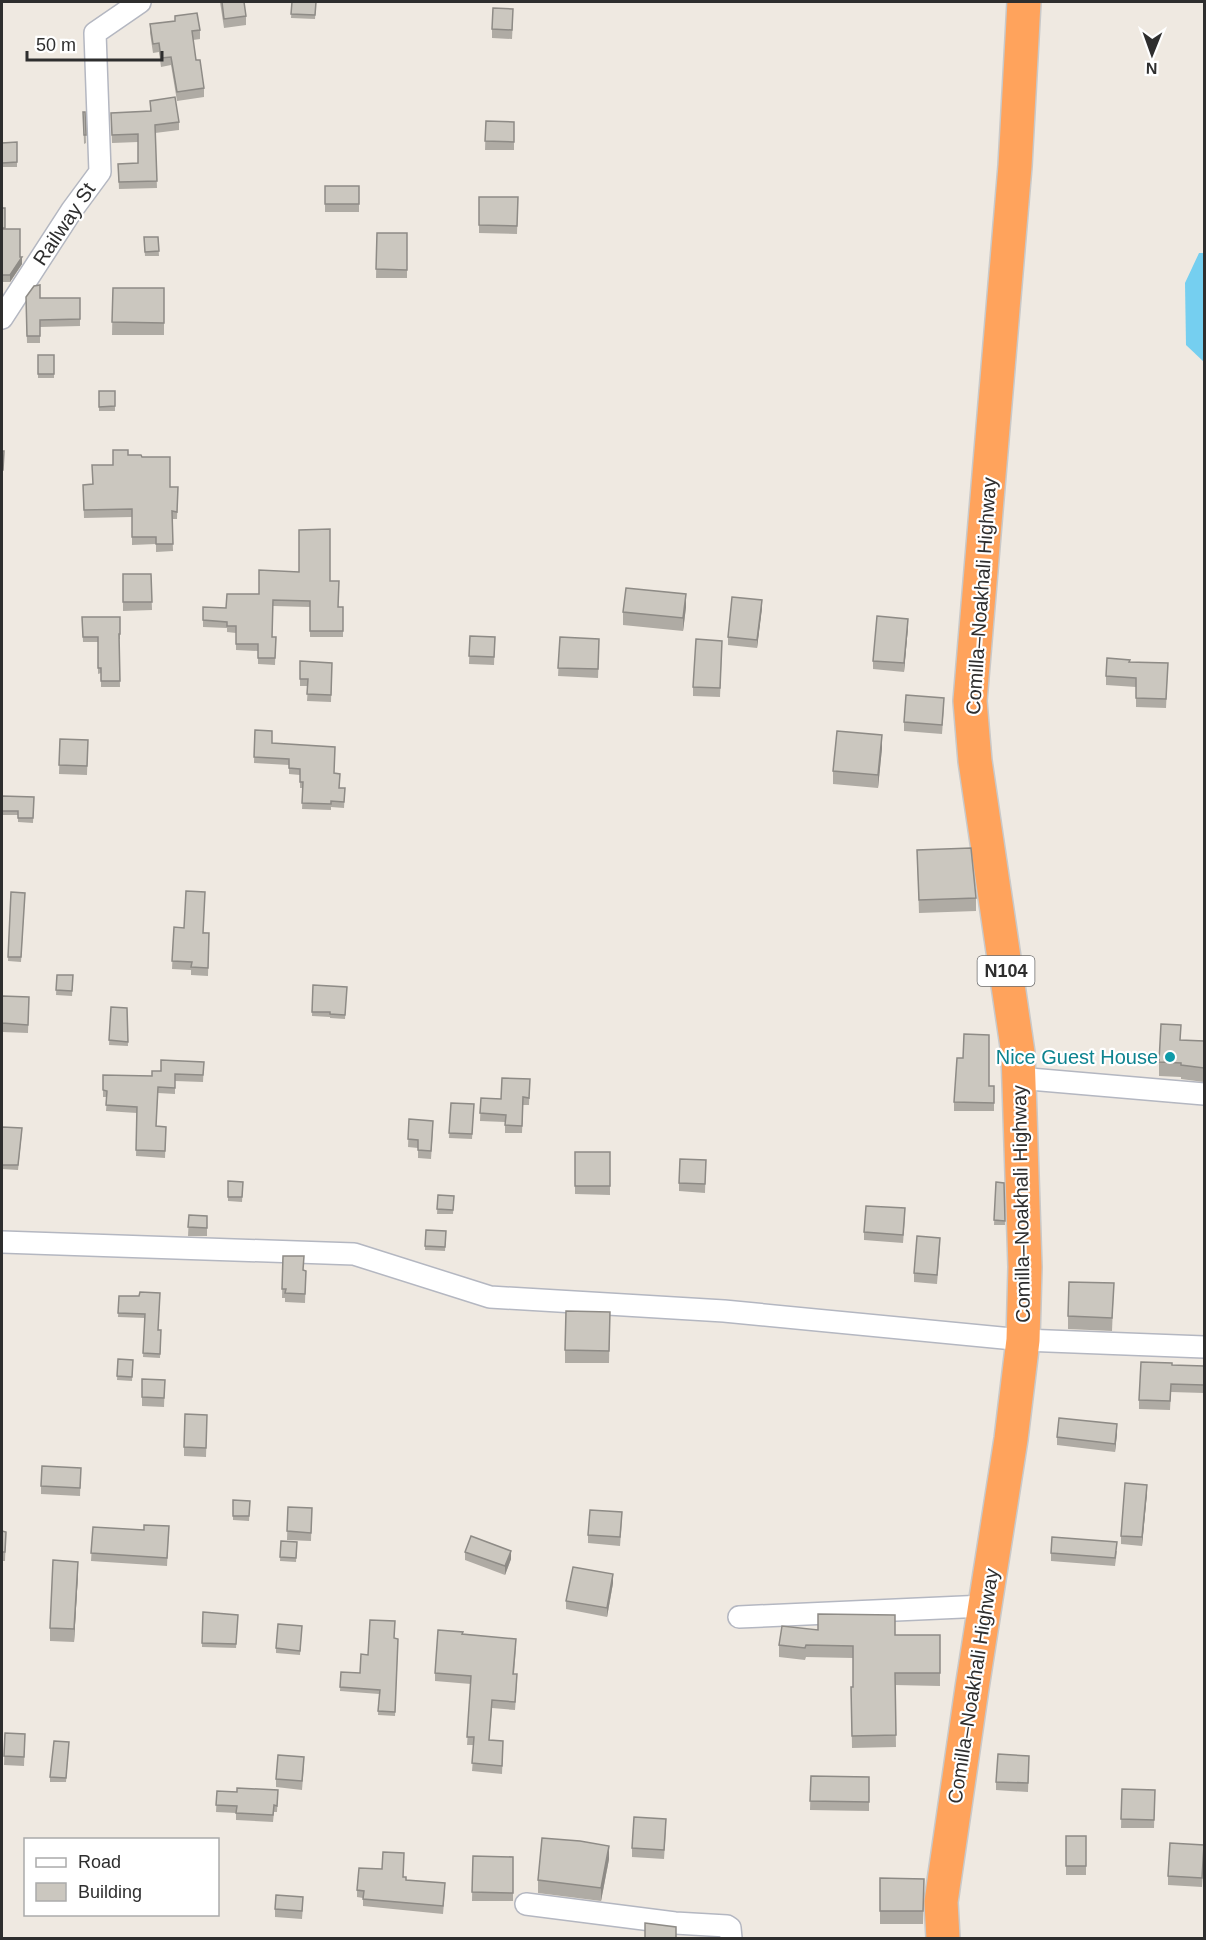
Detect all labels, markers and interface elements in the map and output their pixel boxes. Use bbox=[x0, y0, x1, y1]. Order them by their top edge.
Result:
scale bar bbox=[27, 24, 162, 62]
north arrow bbox=[1122, 24, 1182, 84]
text: 50 m bbox=[36, 35, 76, 55]
text: N bbox=[1146, 60, 1158, 77]
street label: Railway St bbox=[28, 178, 100, 269]
street label: Comilla–Noakhali Highway bbox=[962, 477, 1000, 715]
road number: N104 bbox=[978, 956, 1034, 986]
place label: Nice Guest House bbox=[996, 1046, 1158, 1068]
marker: Nice Guest House bbox=[1163, 1050, 1177, 1064]
street label: Comilla–Noakhali Highway bbox=[1008, 1085, 1034, 1323]
street label: Comilla–Noakhali Highway bbox=[944, 1567, 1002, 1805]
legend bbox=[24, 1838, 219, 1916]
text: Road bbox=[78, 1852, 121, 1872]
text: Building bbox=[78, 1882, 142, 1902]

